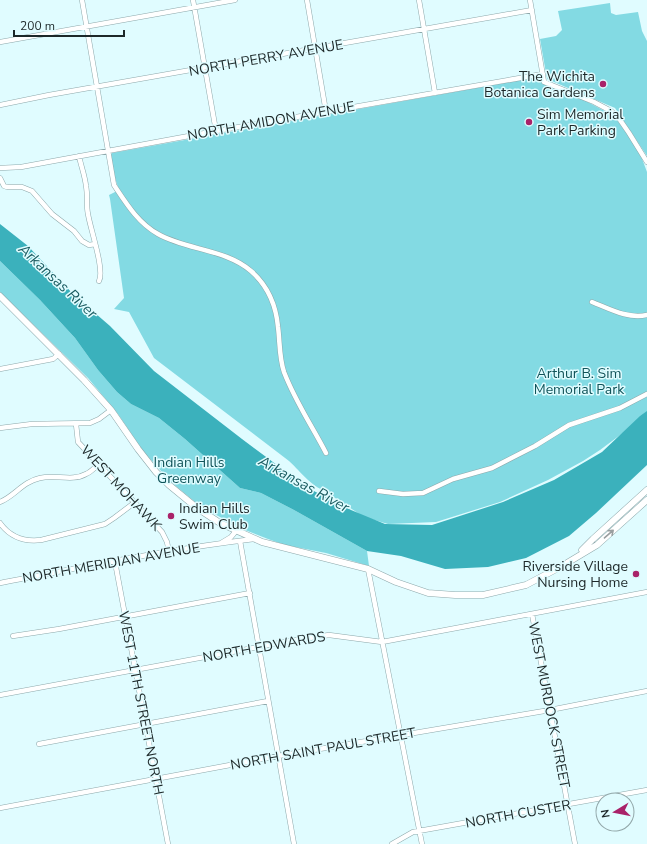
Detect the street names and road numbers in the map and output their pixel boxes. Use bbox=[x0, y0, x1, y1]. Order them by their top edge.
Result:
street label: NORTH PERRY AVENUE bbox=[187, 35, 345, 81]
street label: NORTH AMIDON AVENUE bbox=[186, 97, 356, 145]
street label: WEST MOHAWK bbox=[76, 441, 166, 535]
street label: NORTH MERIDIAN AVENUE bbox=[21, 538, 201, 588]
street label: WEST 11TH STREET NORTH bbox=[114, 609, 168, 797]
street label: WEST MURDOCK STREET bbox=[524, 620, 575, 790]
street label: NORTH EDWARDS bbox=[201, 627, 327, 667]
street label: NORTH SAINT PAUL STREET bbox=[229, 723, 418, 775]
street label: NORTH CUSTER bbox=[464, 795, 572, 833]

